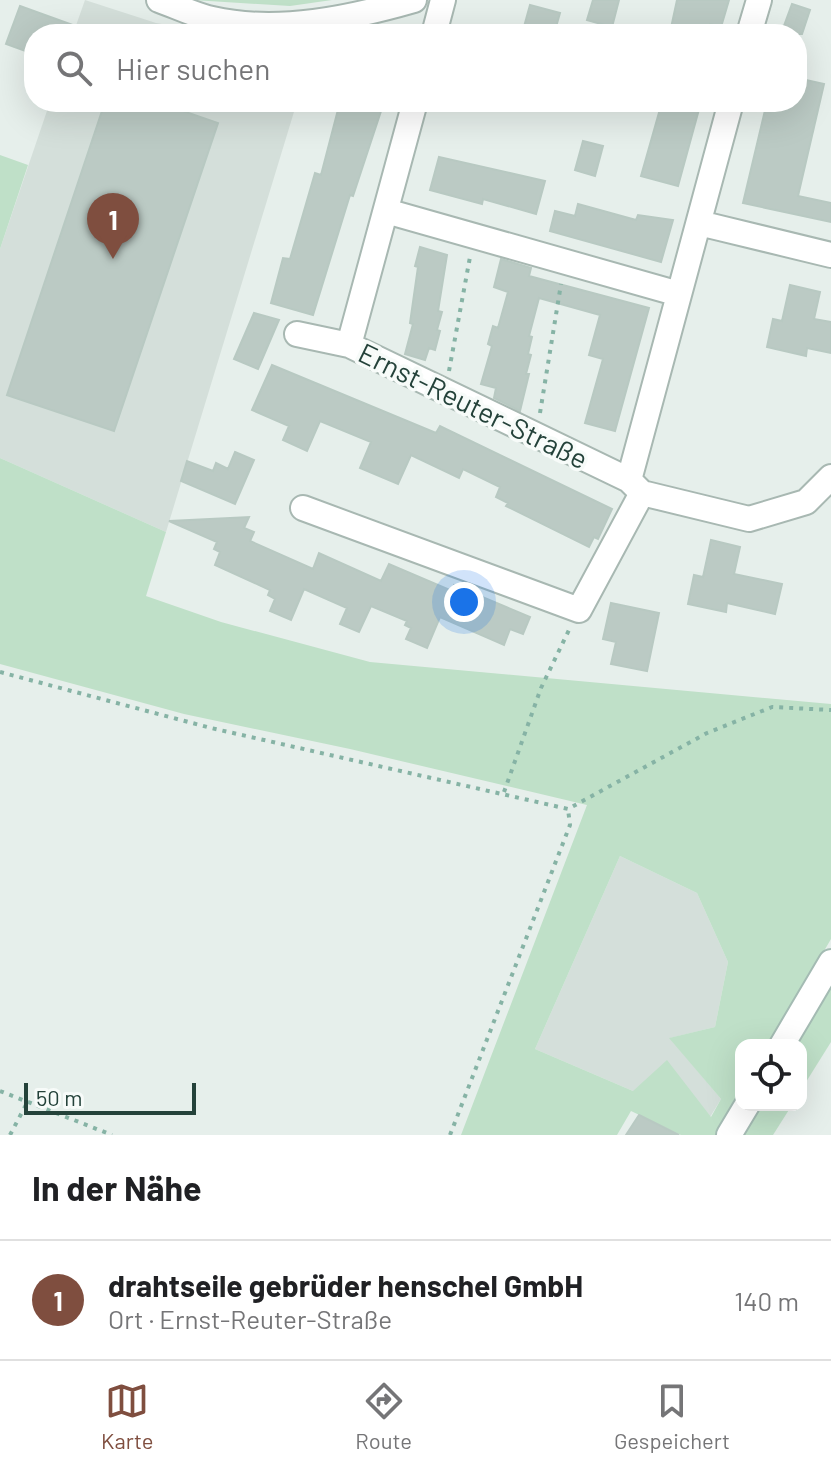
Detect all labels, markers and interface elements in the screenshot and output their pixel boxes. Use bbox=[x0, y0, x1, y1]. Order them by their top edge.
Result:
search box bbox=[24, 24, 807, 112]
icon: search bbox=[52, 46, 96, 90]
text: Hier suchen bbox=[116, 50, 270, 86]
pin: 1 bbox=[87, 193, 139, 259]
street label: Ernst-Reuter-Straße bbox=[353, 335, 594, 475]
your location bbox=[444, 582, 484, 622]
map controls bbox=[735, 1039, 807, 1111]
button: locate bbox=[735, 1039, 807, 1111]
scale bar bbox=[24, 1079, 196, 1115]
text: 50 m bbox=[36, 1084, 82, 1110]
text: In der Nähe bbox=[32, 1167, 202, 1208]
text: drahtseile gebrüder henschel GmbH bbox=[108, 1267, 583, 1303]
text: 1 bbox=[53, 1285, 63, 1316]
text: 140 m bbox=[734, 1285, 799, 1316]
text: Ort · Ernst-Reuter-Straße bbox=[108, 1303, 392, 1334]
tab: Karte bbox=[101, 1379, 153, 1453]
tab: Route bbox=[355, 1379, 412, 1453]
tab: Gespeichert bbox=[614, 1379, 730, 1453]

